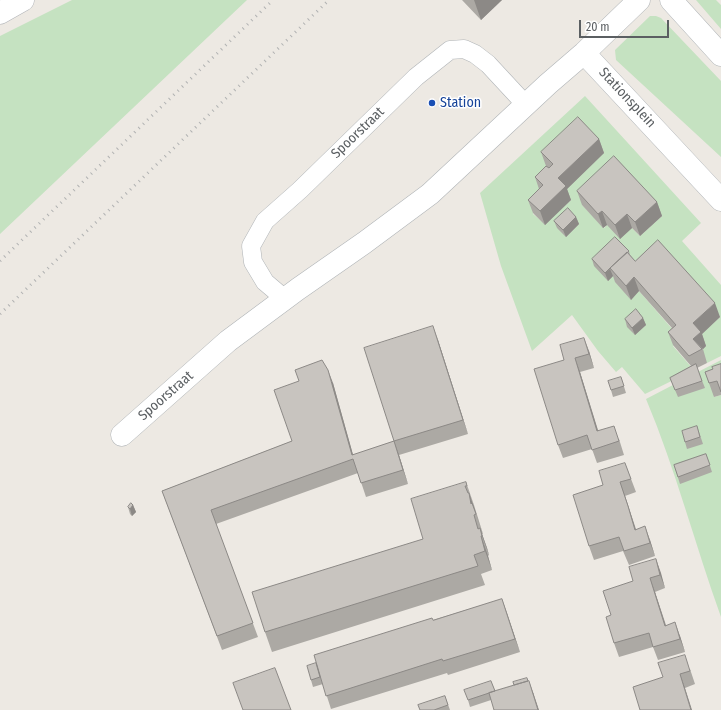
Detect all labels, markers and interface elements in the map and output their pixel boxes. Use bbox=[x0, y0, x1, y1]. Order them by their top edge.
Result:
scale bar bbox=[581, 12, 671, 38]
text: 20 m bbox=[586, 20, 610, 34]
street label: Stationsplein bbox=[595, 64, 659, 132]
place label: Station bbox=[440, 95, 481, 111]
marker: Station bbox=[427, 98, 437, 108]
street label: Spoorstraat bbox=[328, 104, 388, 162]
street label: Spoorstraat bbox=[135, 368, 197, 424]

